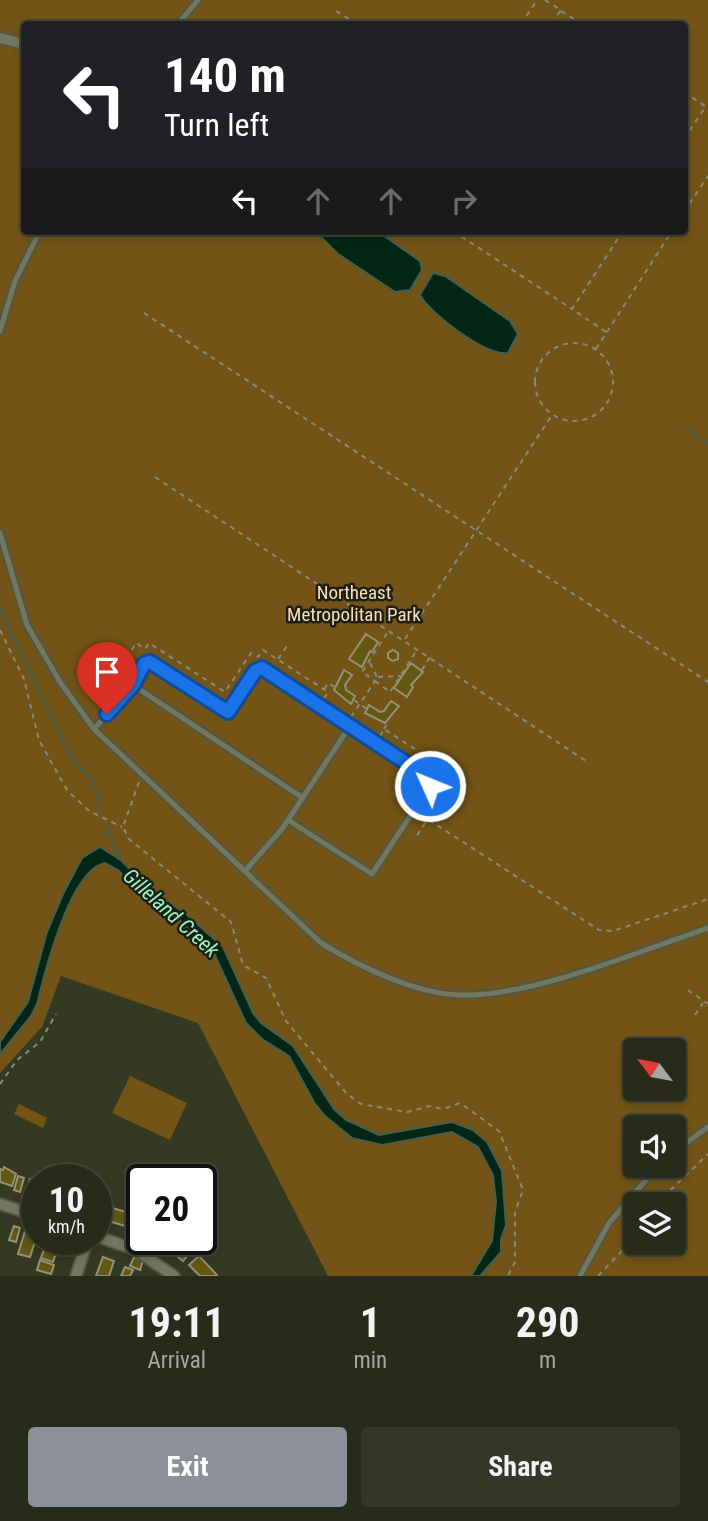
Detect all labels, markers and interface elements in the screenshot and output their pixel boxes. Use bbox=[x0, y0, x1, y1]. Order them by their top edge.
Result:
text: 140 m bbox=[164, 47, 286, 104]
icon: left bbox=[49, 49, 140, 140]
text: Turn left bbox=[164, 106, 269, 144]
icon: left bbox=[226, 182, 264, 220]
icon: ahead bbox=[299, 182, 337, 220]
icon: ahead bbox=[372, 182, 410, 220]
icon: right bbox=[445, 182, 483, 220]
park label: Northeast Metropolitan Park bbox=[287, 581, 421, 626]
pin bbox=[77, 642, 137, 714]
icon: arrive bbox=[88, 653, 126, 691]
position arrow bbox=[393, 749, 467, 823]
water label: Gilleland Creek bbox=[118, 864, 224, 963]
north arrow bbox=[623, 1038, 686, 1101]
map controls bbox=[623, 1038, 686, 1255]
button: sound bbox=[623, 1115, 686, 1178]
speed limit sign: 20 bbox=[126, 1164, 217, 1255]
text: 10 bbox=[49, 1180, 84, 1221]
button: layers bbox=[623, 1192, 686, 1255]
text: km/h bbox=[48, 1216, 85, 1237]
text: 19:11 bbox=[129, 1298, 225, 1347]
text: 1 bbox=[360, 1298, 381, 1347]
text: 290 bbox=[516, 1298, 579, 1347]
text: Arrival bbox=[147, 1347, 206, 1374]
text: min bbox=[353, 1347, 387, 1374]
text: m bbox=[539, 1347, 556, 1374]
button: Exit bbox=[28, 1427, 347, 1507]
button: Share bbox=[361, 1427, 680, 1507]

